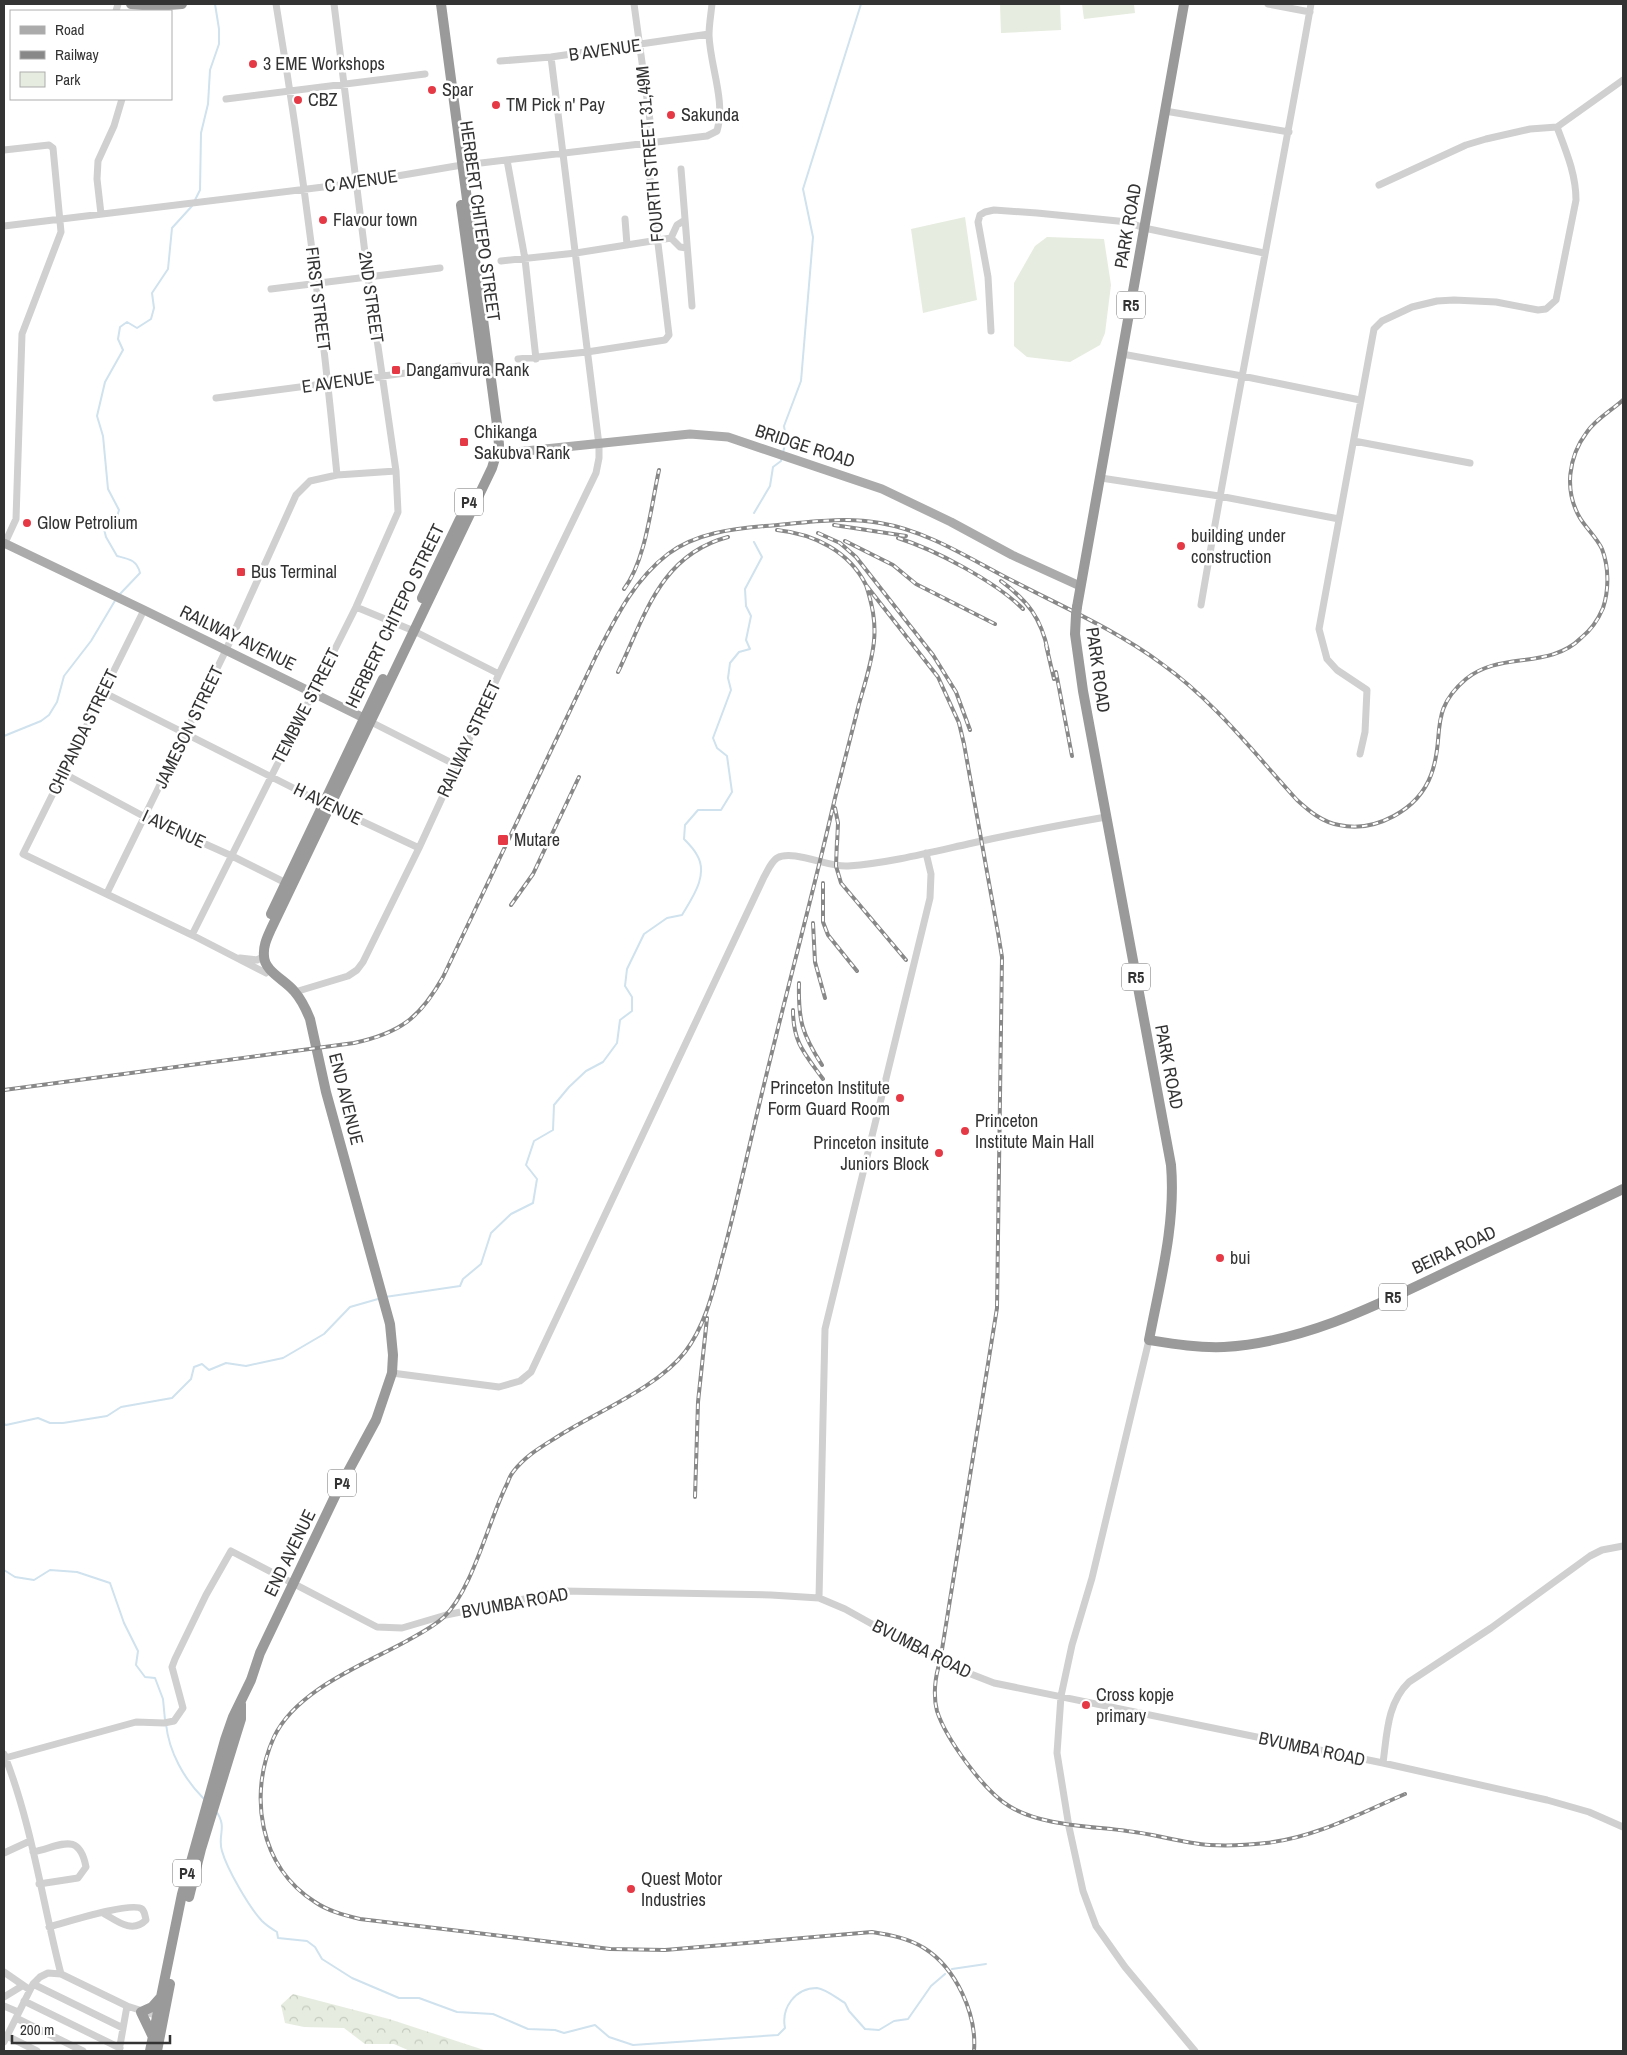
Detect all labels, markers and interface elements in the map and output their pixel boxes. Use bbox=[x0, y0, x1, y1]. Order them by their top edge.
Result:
legend bbox=[10, 10, 172, 100]
text: Road bbox=[55, 19, 84, 40]
street label: B AVENUE bbox=[567, 32, 643, 67]
text: Railway bbox=[55, 44, 100, 65]
place label: 3 EME Workshops bbox=[263, 51, 385, 76]
marker: 3 EME Workshops bbox=[247, 58, 259, 70]
street label: FOURTH STREET 31,49M bbox=[629, 65, 670, 243]
text: Park bbox=[55, 69, 81, 90]
place label: Spar bbox=[442, 77, 473, 102]
marker: Spar bbox=[426, 84, 438, 96]
place label: CBZ bbox=[308, 87, 338, 112]
place label: TM Pick n' Pay bbox=[506, 92, 605, 117]
marker: CBZ bbox=[292, 94, 304, 106]
marker: TM Pick n' Pay bbox=[490, 99, 502, 111]
place label: Sakunda bbox=[681, 102, 739, 127]
marker: Sakunda bbox=[665, 109, 677, 121]
street label: HERBERT CHITEPO STREET bbox=[454, 119, 507, 323]
street label: C AVENUE bbox=[323, 163, 399, 198]
street label: PARK ROAD bbox=[1108, 181, 1147, 270]
place label: Flavour town bbox=[333, 207, 418, 232]
marker: Flavour town bbox=[317, 214, 329, 226]
street label: FIRST STREET bbox=[300, 245, 337, 352]
street label: 2ND STREET bbox=[353, 250, 390, 344]
road number: R5 bbox=[1117, 292, 1145, 318]
place label: Dangamvura Rank bbox=[406, 357, 530, 382]
street label: E AVENUE bbox=[300, 364, 376, 399]
marker: Dangamvura Rank bbox=[390, 364, 402, 376]
street label: BRIDGE ROAD bbox=[752, 418, 858, 473]
place label: Chikanga Sakubva Rank bbox=[474, 419, 571, 465]
marker: Chikanga Sakubva Rank bbox=[458, 436, 470, 448]
road number: P4 bbox=[455, 488, 483, 516]
place label: Glow Petrolium bbox=[37, 510, 138, 535]
marker: Glow Petrolium bbox=[21, 517, 33, 529]
street label: HERBERT CHITEPO STREET bbox=[339, 519, 450, 712]
place label: building under construction bbox=[1191, 523, 1285, 569]
marker: building under construction bbox=[1175, 540, 1187, 552]
place label: Bus Terminal bbox=[251, 559, 337, 584]
marker: Bus Terminal bbox=[235, 566, 247, 578]
street label: RAILWAY AVENUE bbox=[176, 599, 301, 676]
street label: PARK ROAD bbox=[1080, 626, 1117, 714]
street label: TEMBWE STREET bbox=[266, 643, 346, 768]
street label: JAMESON STREET bbox=[148, 661, 229, 792]
street label: CHIPANDA STREET bbox=[41, 665, 124, 799]
street label: RAILWAY STREET bbox=[431, 676, 506, 801]
street label: H AVENUE bbox=[290, 776, 367, 831]
street label: I AVENUE bbox=[139, 803, 210, 854]
place label: Mutare bbox=[514, 827, 560, 852]
marker: Mutare bbox=[496, 833, 510, 847]
road number: R5 bbox=[1122, 964, 1150, 990]
street label: PARK ROAD bbox=[1149, 1022, 1190, 1111]
street label: END AVENUE bbox=[323, 1050, 370, 1148]
place label: Princeton Institute Form Guard Room bbox=[768, 1075, 890, 1121]
marker: Princeton Institute Form Guard Room bbox=[894, 1092, 906, 1104]
place label: Princeton Institute Main Hall bbox=[975, 1108, 1094, 1154]
marker: Princeton Institute Main Hall bbox=[959, 1125, 971, 1137]
place label: Princeton insitute Juniors Block bbox=[813, 1130, 930, 1176]
marker: Princeton insitute Juniors Block bbox=[933, 1147, 945, 1159]
street label: BEIRA ROAD bbox=[1408, 1219, 1500, 1280]
place label: bui bbox=[1230, 1245, 1251, 1270]
marker: bui bbox=[1214, 1252, 1226, 1264]
road number: R5 bbox=[1379, 1284, 1407, 1310]
road number: P4 bbox=[328, 1470, 356, 1496]
street label: END AVENUE bbox=[258, 1505, 321, 1601]
street label: BVUMBA ROAD bbox=[459, 1581, 570, 1624]
street label: BVUMBA ROAD bbox=[868, 1613, 976, 1684]
place label: Cross kopje primary bbox=[1096, 1682, 1174, 1728]
marker: Cross kopje primary bbox=[1080, 1699, 1092, 1711]
street label: BVUMBA ROAD bbox=[1257, 1725, 1368, 1772]
road number: P4 bbox=[173, 1860, 201, 1886]
place label: Quest Motor Industries bbox=[641, 1866, 722, 1912]
marker: Quest Motor Industries bbox=[625, 1883, 637, 1895]
scale bar bbox=[12, 2012, 170, 2044]
text: 200 m bbox=[20, 2019, 54, 2040]

